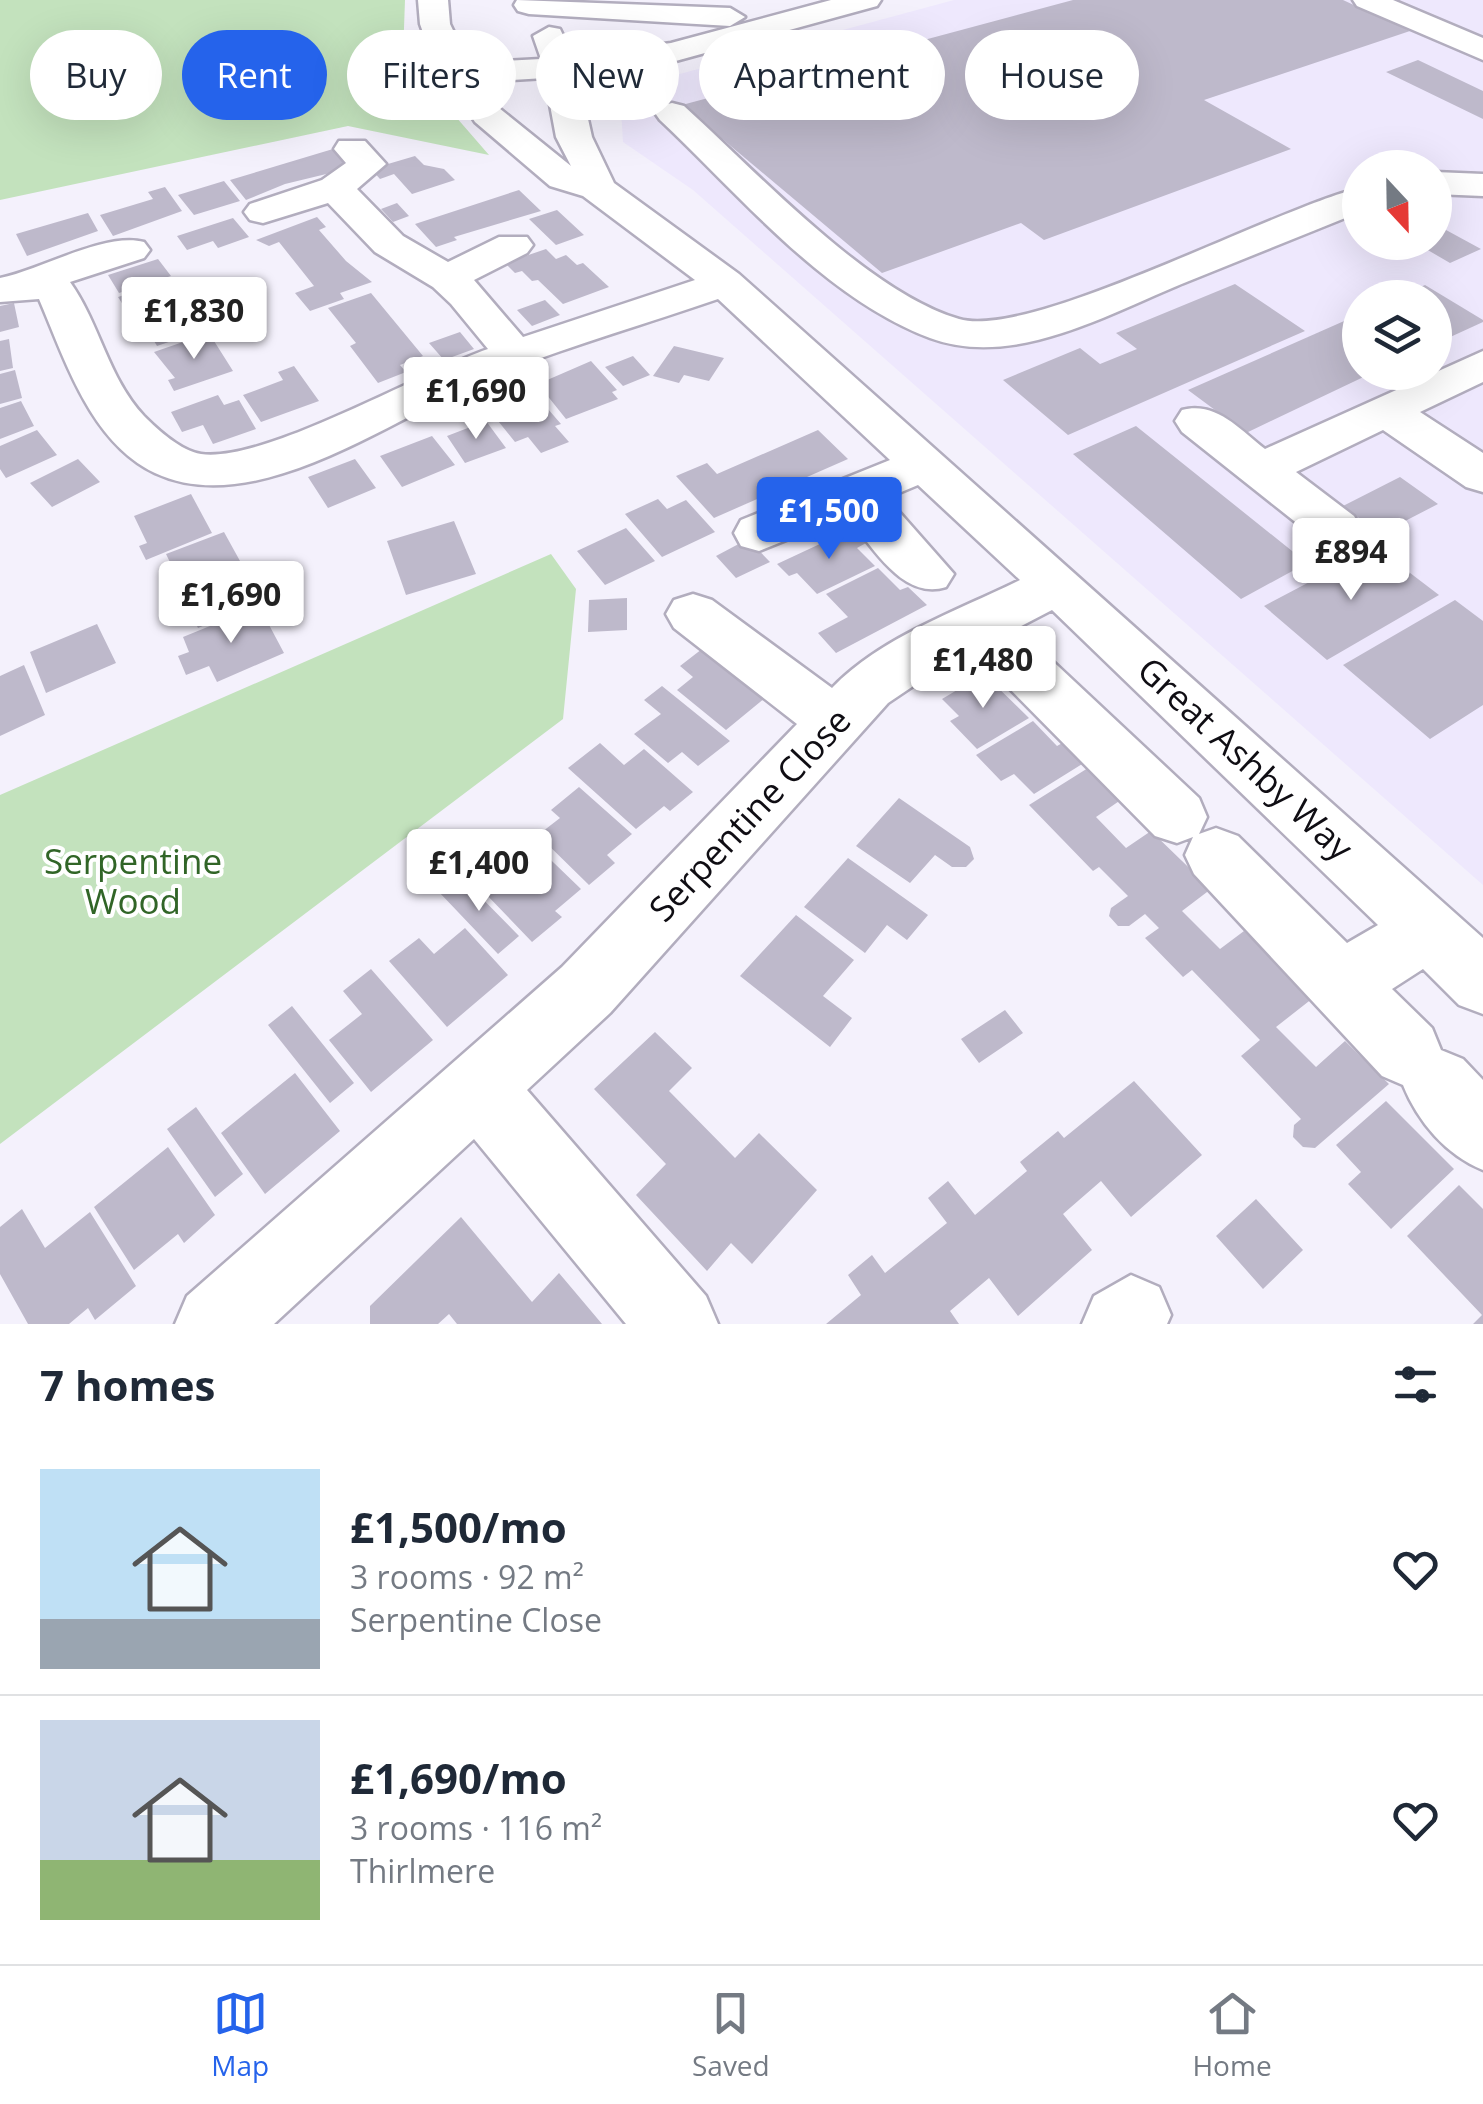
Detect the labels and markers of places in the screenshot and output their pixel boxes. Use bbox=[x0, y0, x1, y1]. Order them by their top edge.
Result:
pin: £1,830 bbox=[113, 277, 275, 362]
pin: £1,690 bbox=[395, 357, 557, 442]
pin: £1,500 bbox=[748, 477, 910, 562]
pin: £894 bbox=[1292, 518, 1410, 603]
pin: £1,690 bbox=[150, 561, 312, 646]
pin: £1,480 bbox=[902, 626, 1064, 711]
pin: £1,400 bbox=[398, 829, 560, 914]

